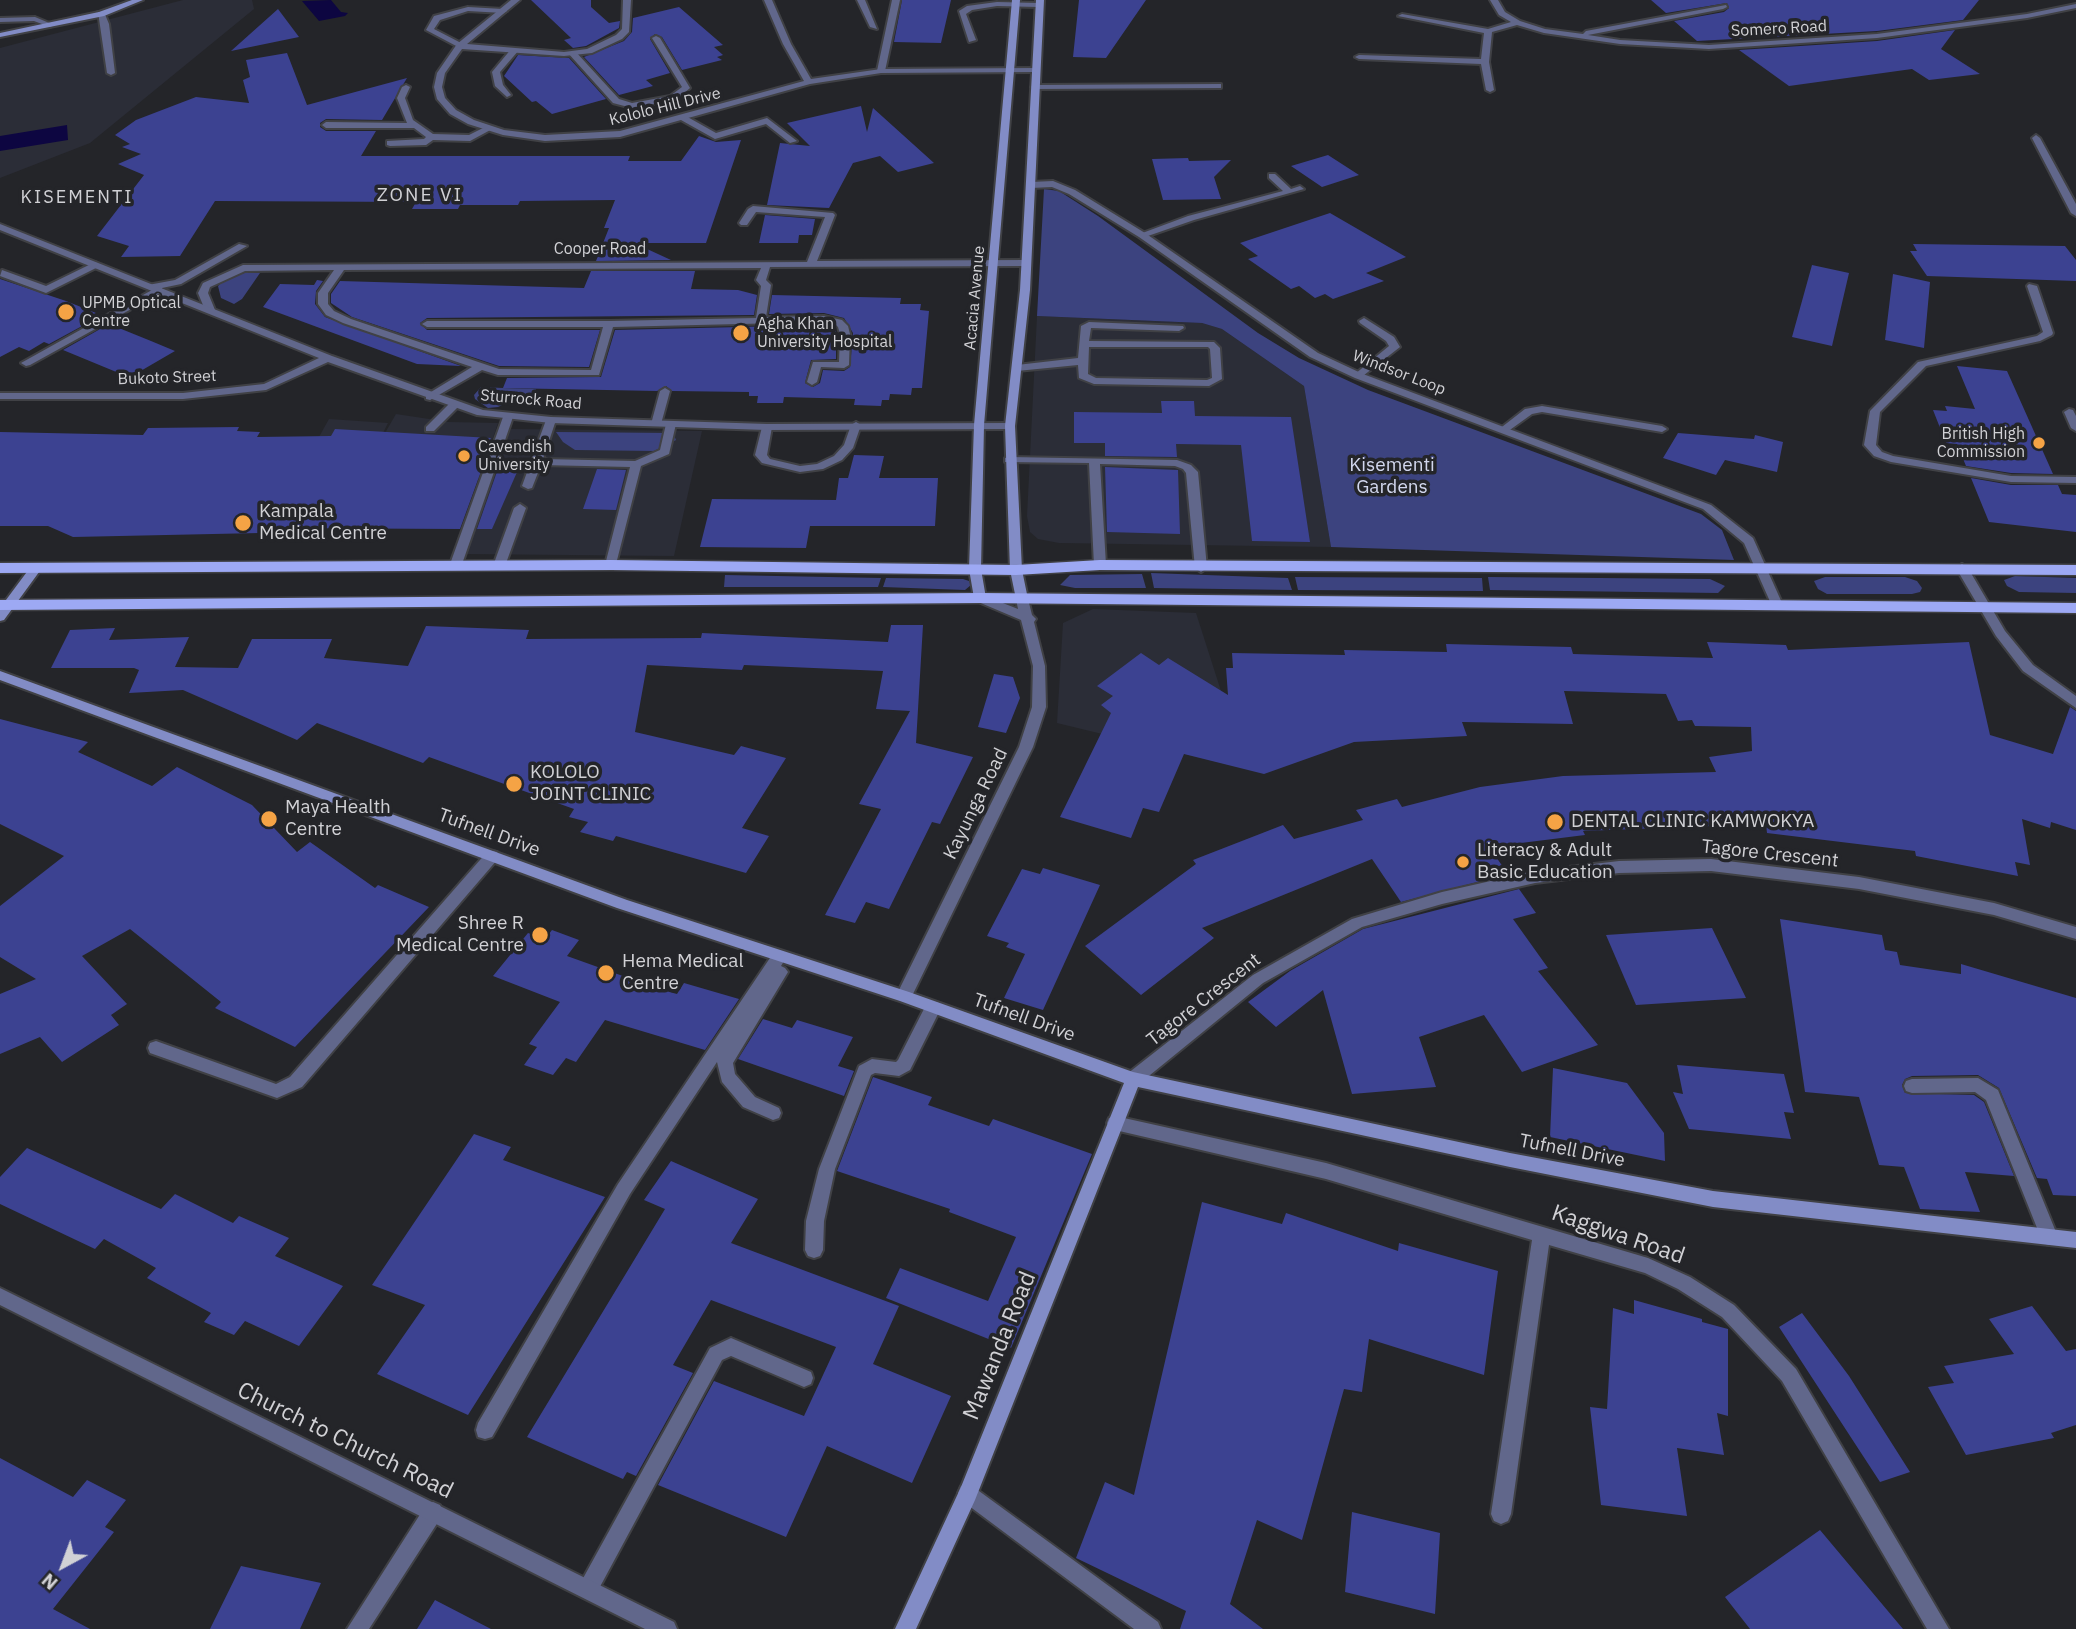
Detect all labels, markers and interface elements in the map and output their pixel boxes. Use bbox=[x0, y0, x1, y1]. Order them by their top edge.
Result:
street label: Somero Road bbox=[1730, 17, 1828, 41]
street label: Kololo Hill Drive bbox=[607, 84, 723, 130]
district label: ZONE VI bbox=[378, 185, 462, 207]
district label: KISEMENTI bbox=[22, 187, 132, 209]
street label: Cooper Road bbox=[554, 239, 646, 259]
street label: Acacia Avenue bbox=[961, 245, 989, 351]
place label: UPMB Optical Centre bbox=[82, 293, 181, 331]
marker: UPMB Optical Centre bbox=[56, 302, 76, 322]
place label: Agha Khan University Hospital bbox=[757, 314, 892, 352]
marker: Agha Khan University Hospital bbox=[731, 323, 751, 343]
street label: Windsor Loop bbox=[1350, 346, 1448, 400]
street label: Bukoto Street bbox=[117, 367, 217, 389]
street label: Sturrock Road bbox=[480, 386, 582, 414]
place label: British High Commission bbox=[1937, 424, 2025, 462]
marker: British High Commission bbox=[2031, 435, 2047, 451]
place label: Cavendish University bbox=[478, 437, 552, 475]
marker: Cavendish University bbox=[456, 448, 472, 464]
park label: Kisementi Gardens bbox=[1349, 455, 1435, 499]
place label: Kampala Medical Centre bbox=[259, 501, 387, 545]
marker: Kampala Medical Centre bbox=[233, 513, 253, 533]
street label: Kayunga Road bbox=[939, 745, 1013, 863]
place label: KOLOLO JOINT CLINIC bbox=[530, 762, 651, 806]
marker: KOLOLO JOINT CLINIC bbox=[504, 774, 524, 794]
place label: Maya Health Centre bbox=[285, 797, 391, 841]
street label: Tufnell Drive bbox=[435, 804, 543, 862]
marker: Maya Health Centre bbox=[259, 809, 279, 829]
place label: DENTAL CLINIC KAMWOKYA bbox=[1571, 811, 1815, 833]
marker: DENTAL CLINIC KAMWOKYA bbox=[1545, 812, 1565, 832]
street label: Tagore Crescent bbox=[1700, 835, 1840, 873]
place label: Literacy & Adult Basic Education bbox=[1477, 840, 1613, 884]
marker: Literacy & Adult Basic Education bbox=[1455, 854, 1471, 870]
place label: Shree R Medical Centre bbox=[396, 913, 524, 957]
marker: Shree R Medical Centre bbox=[530, 925, 550, 945]
street label: Tagore Crescent bbox=[1143, 949, 1265, 1051]
place label: Hema Medical Centre bbox=[622, 951, 744, 995]
marker: Hema Medical Centre bbox=[596, 963, 616, 983]
street label: Tufnell Drive bbox=[970, 989, 1078, 1047]
street label: Tufnell Drive bbox=[1517, 1130, 1627, 1172]
street label: Kaggwa Road bbox=[1548, 1199, 1688, 1271]
street label: Mawanda Road bbox=[958, 1268, 1042, 1424]
street label: Church to Church Road bbox=[233, 1377, 457, 1505]
north arrow bbox=[28, 1531, 98, 1601]
text: N bbox=[36, 1568, 62, 1595]

